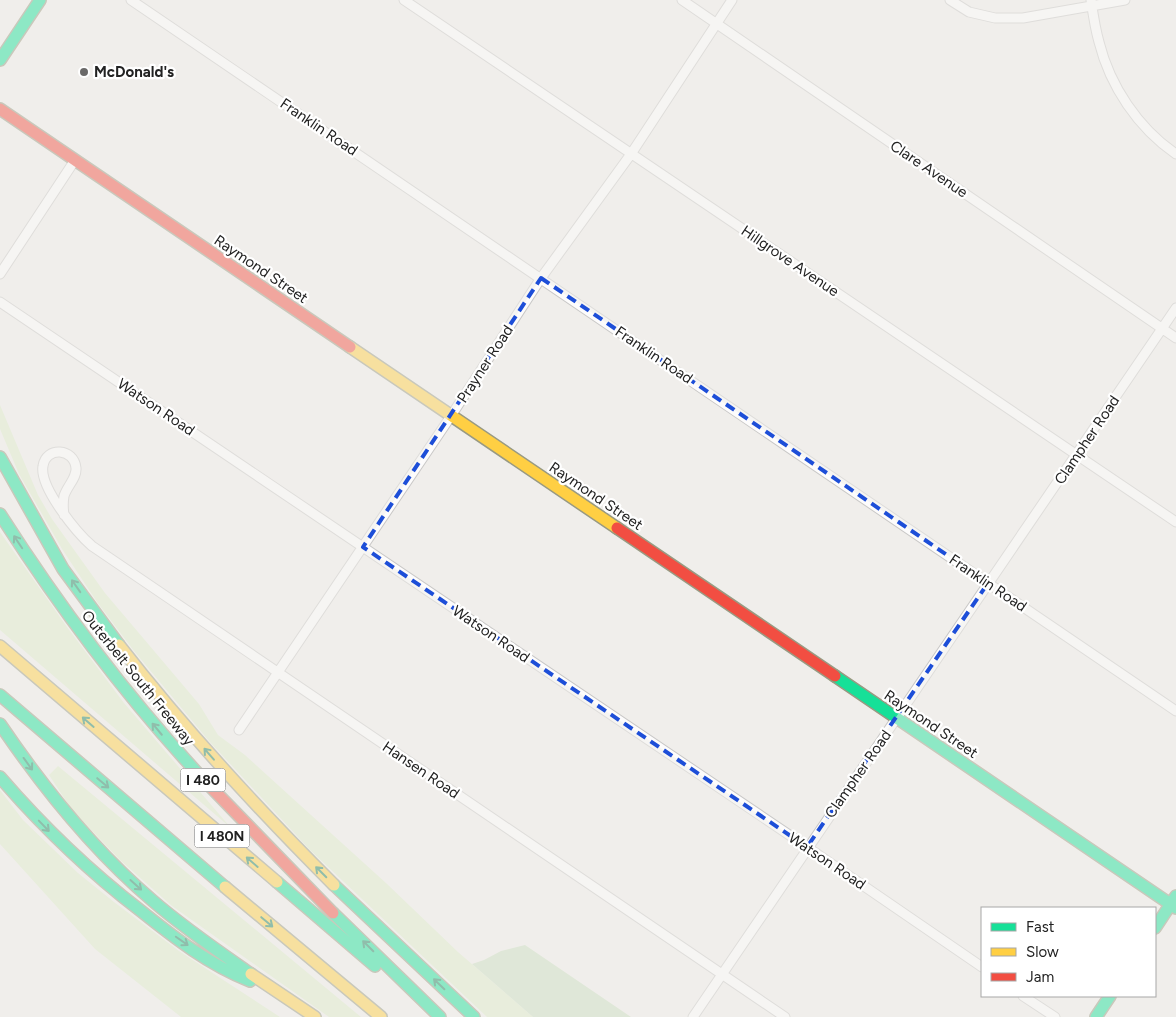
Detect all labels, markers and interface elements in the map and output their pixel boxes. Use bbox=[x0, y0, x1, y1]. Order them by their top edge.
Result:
place label: McDonald's bbox=[94, 63, 174, 81]
marker: McDonald's bbox=[78, 66, 90, 78]
street label: Franklin Road bbox=[277, 94, 361, 160]
street label: Clare Avenue bbox=[887, 137, 971, 201]
street label: Hillgrove Avenue bbox=[738, 222, 842, 300]
street label: Raymond Street bbox=[211, 231, 312, 307]
street label: Prayner Road bbox=[453, 322, 517, 406]
street label: Franklin Road bbox=[612, 322, 696, 388]
street label: Watson Road bbox=[114, 375, 198, 439]
street label: Clampher Road bbox=[1051, 392, 1123, 488]
street label: Raymond Street bbox=[546, 458, 647, 534]
one-way arrow bbox=[13, 536, 23, 550]
street label: Franklin Road bbox=[946, 550, 1030, 616]
one-way arrow bbox=[71, 579, 81, 593]
street label: Watson Road bbox=[449, 602, 533, 666]
street label: Outerbelt South Freeway bbox=[78, 607, 198, 749]
street label: Raymond Street bbox=[881, 686, 982, 762]
one-way arrow bbox=[82, 717, 95, 728]
one-way arrow bbox=[152, 722, 163, 735]
street label: Clampher Road bbox=[821, 727, 895, 821]
street label: Hansen Road bbox=[379, 738, 463, 802]
one-way arrow bbox=[203, 748, 215, 761]
one-way arrow bbox=[23, 757, 33, 771]
road number: I 480 bbox=[180, 768, 226, 792]
one-way arrow bbox=[97, 777, 110, 788]
one-way arrow bbox=[37, 820, 49, 832]
road number: I 480N bbox=[194, 824, 250, 848]
street label: Watson Road bbox=[785, 829, 869, 893]
one-way arrow bbox=[245, 856, 258, 867]
one-way arrow bbox=[315, 865, 327, 878]
one-way arrow bbox=[129, 879, 142, 891]
legend bbox=[981, 907, 1156, 997]
one-way arrow bbox=[260, 917, 273, 928]
text: Fast bbox=[1026, 918, 1055, 936]
one-way arrow bbox=[174, 936, 188, 946]
one-way arrow bbox=[362, 939, 374, 952]
text: Slow bbox=[1026, 943, 1059, 961]
text: Jam bbox=[1026, 968, 1054, 986]
one-way arrow bbox=[432, 978, 445, 990]

